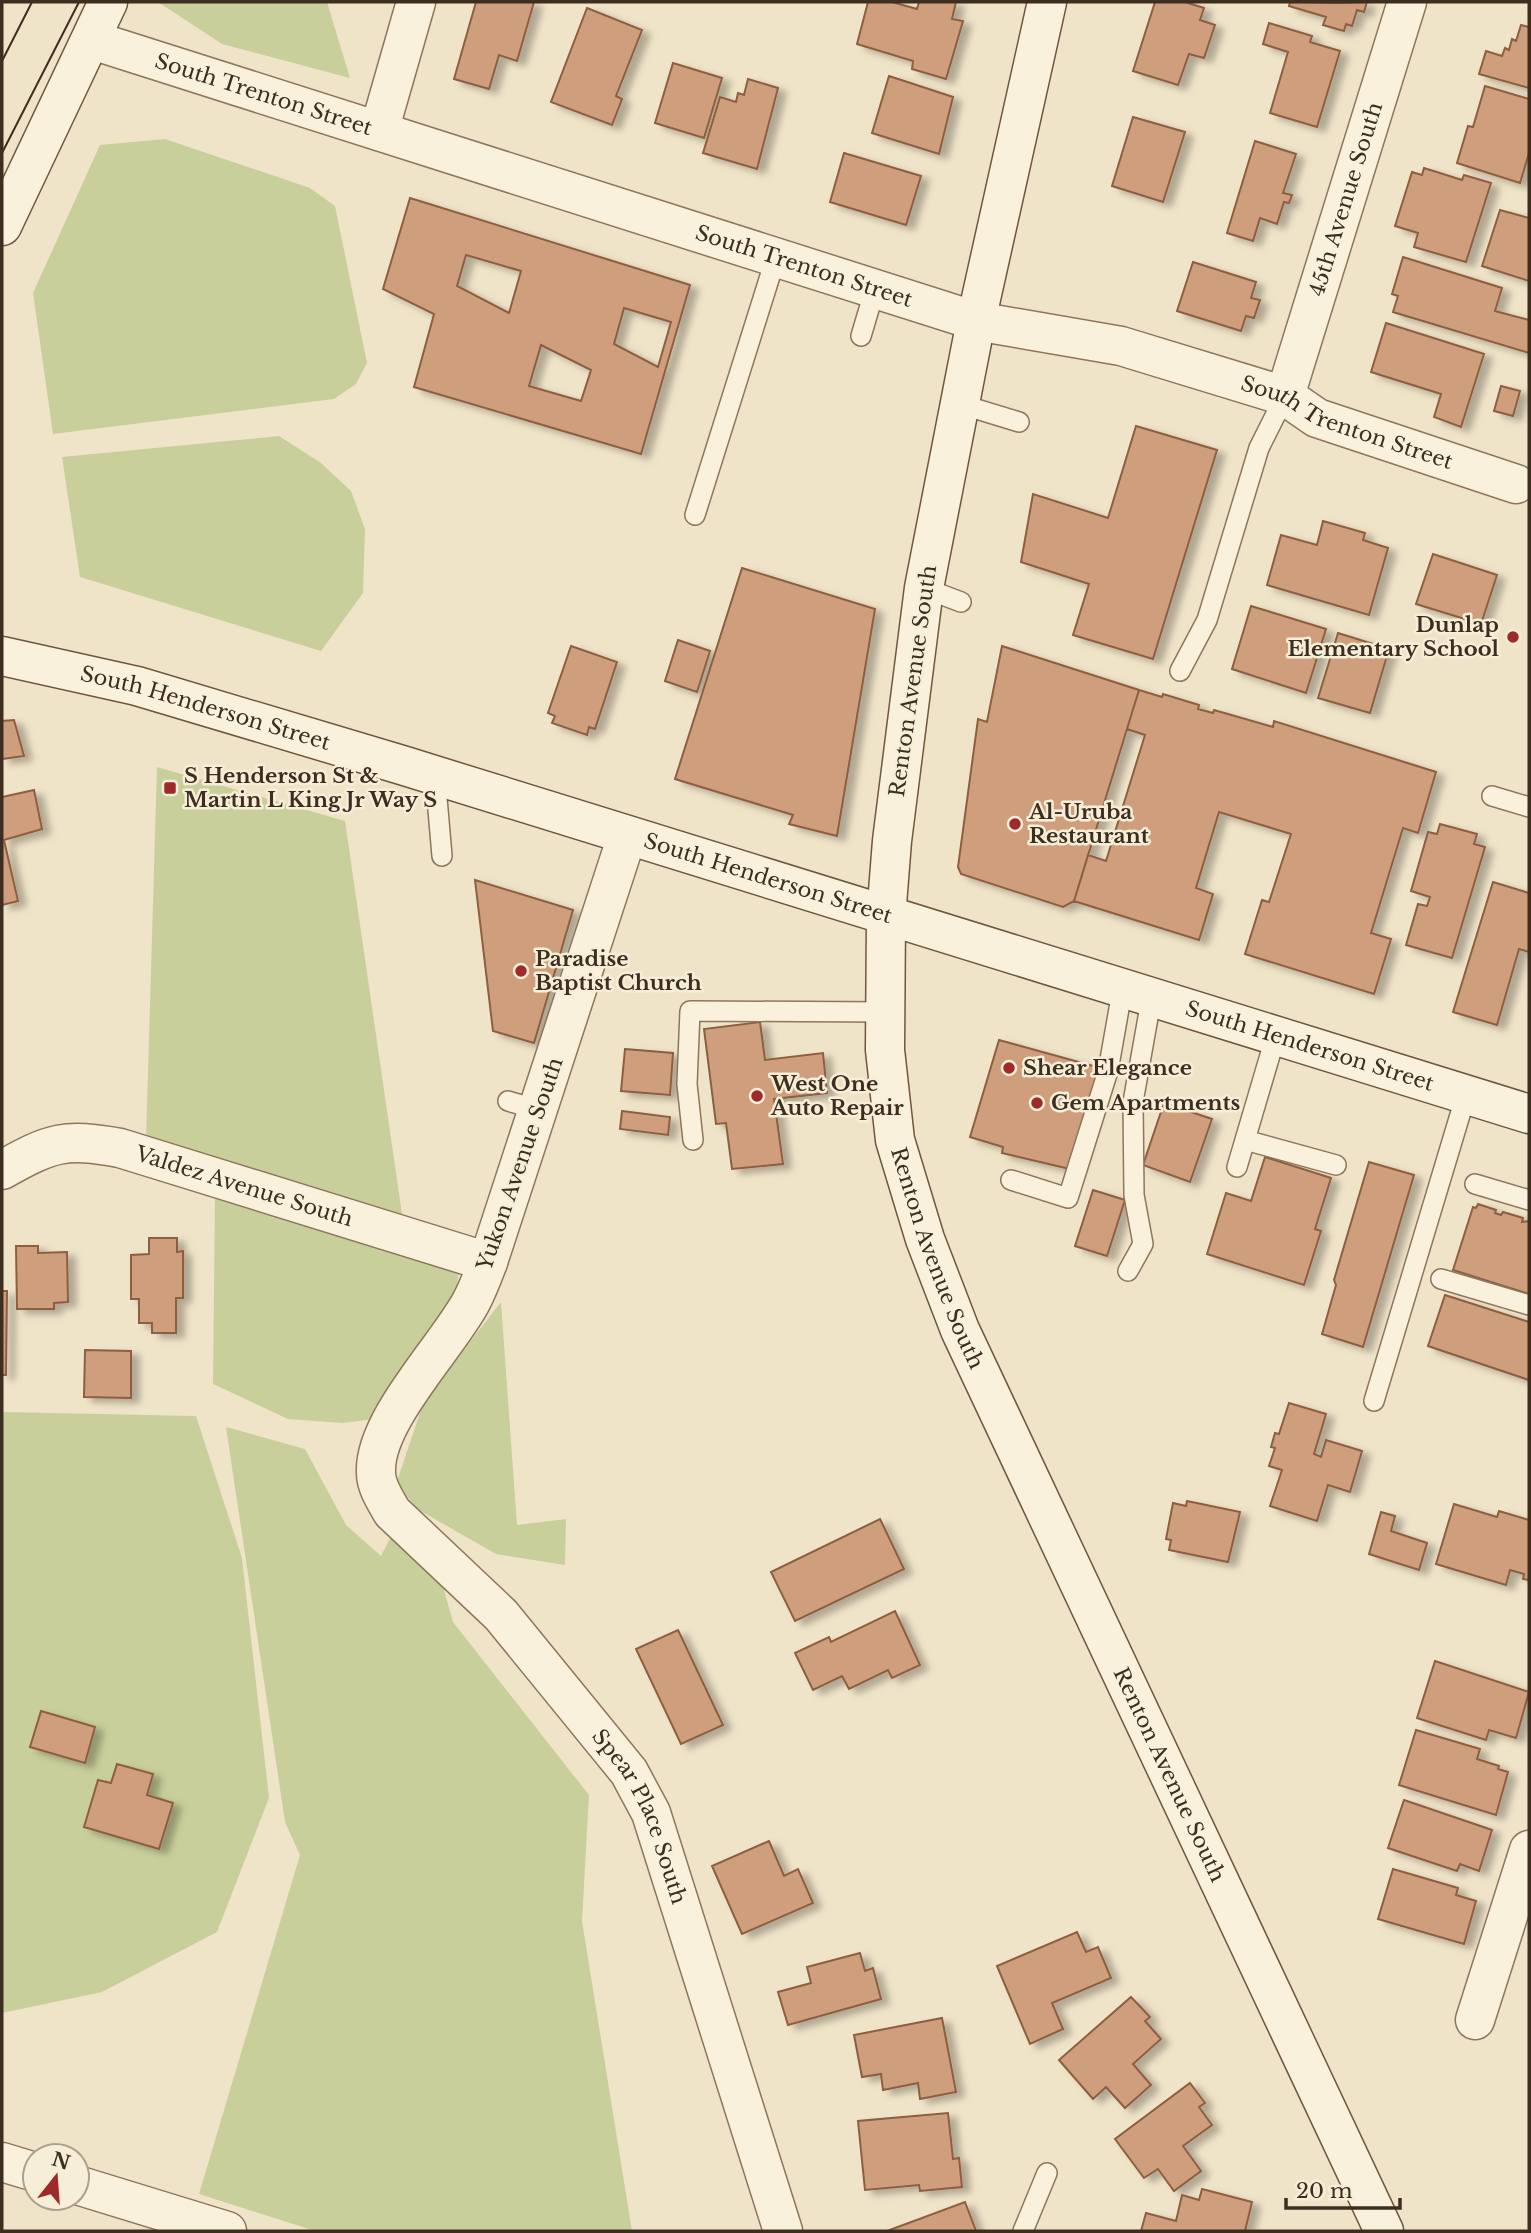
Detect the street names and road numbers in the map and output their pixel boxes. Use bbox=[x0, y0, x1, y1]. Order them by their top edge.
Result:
street label: South Trenton Street bbox=[152, 48, 375, 141]
street label: 45th Avenue South bbox=[1304, 99, 1388, 299]
street label: South Trenton Street bbox=[692, 220, 916, 313]
street label: South Trenton Street bbox=[1238, 370, 1456, 475]
street label: Renton Avenue South bbox=[884, 563, 942, 799]
street label: South Henderson Street bbox=[78, 661, 333, 756]
street label: South Henderson Street bbox=[641, 828, 895, 929]
street label: South Henderson Street bbox=[1182, 995, 1437, 1097]
street label: Yukon Avenue South bbox=[471, 1054, 569, 1275]
street label: Valdez Avenue South bbox=[131, 1140, 356, 1232]
street label: Renton Avenue South bbox=[885, 1144, 989, 1373]
street label: Renton Avenue South bbox=[1108, 1663, 1231, 1886]
street label: Spear Place South bbox=[586, 1724, 692, 1907]

